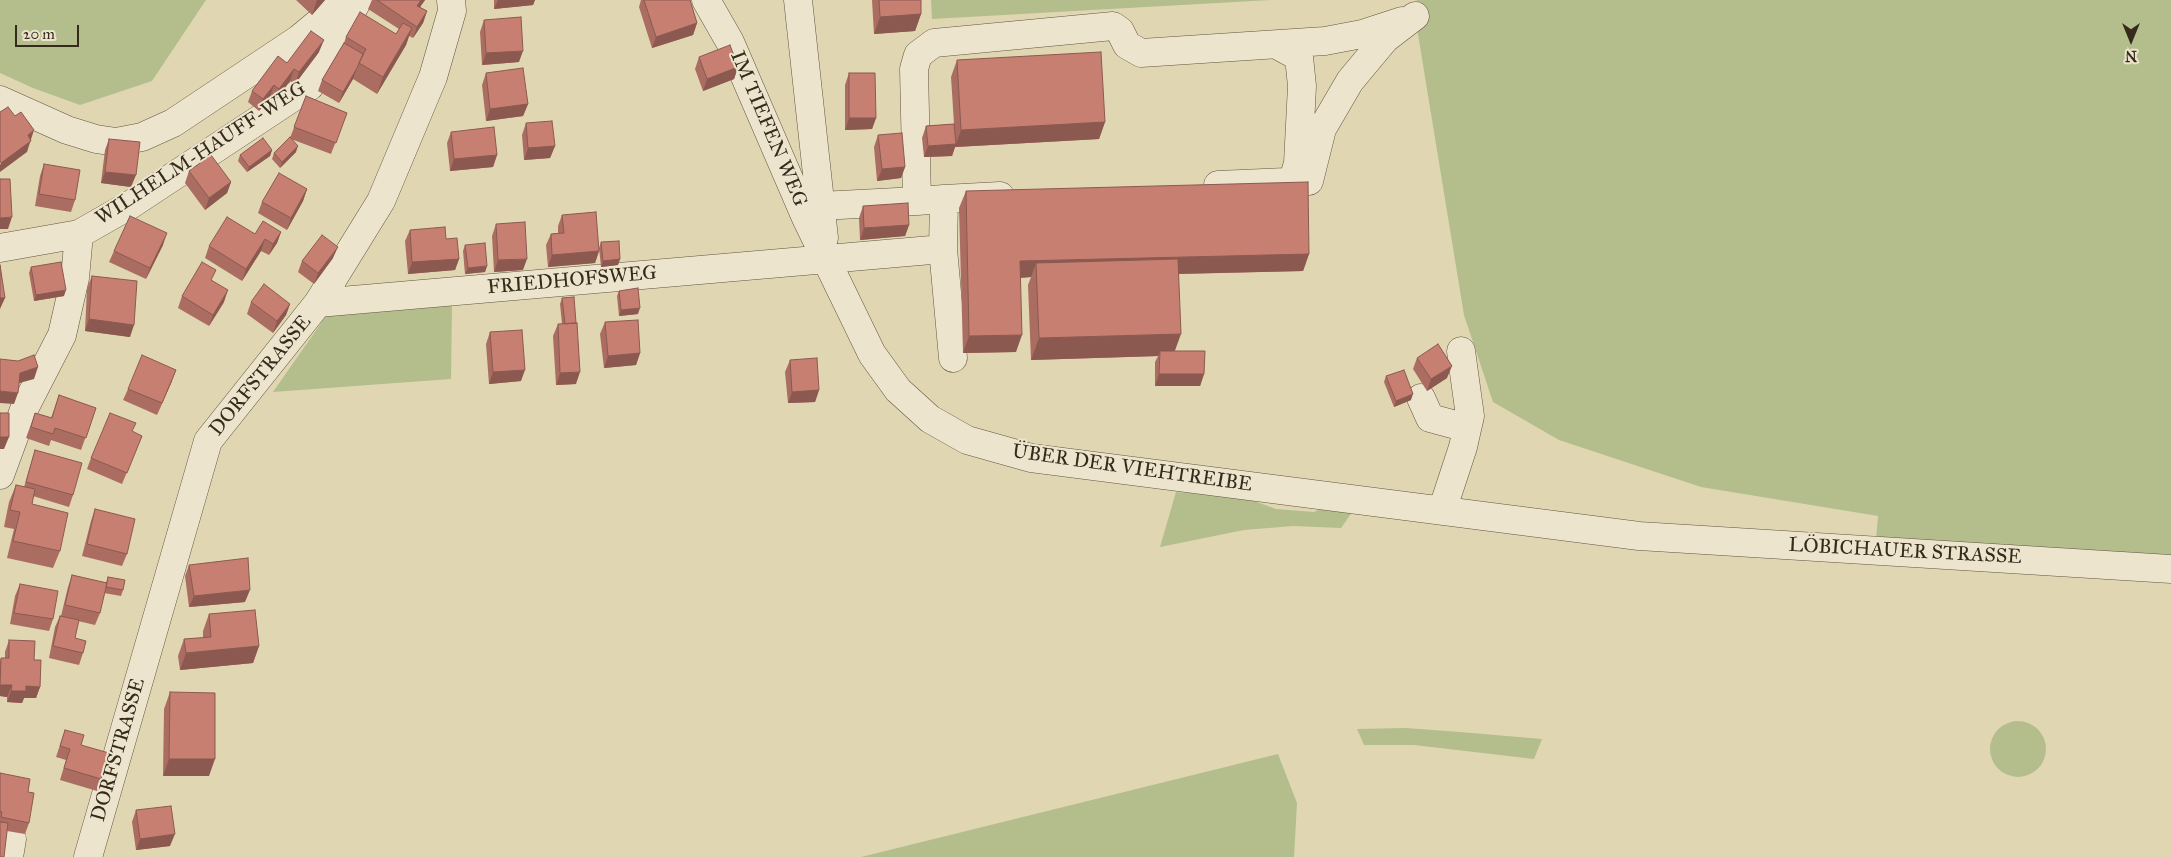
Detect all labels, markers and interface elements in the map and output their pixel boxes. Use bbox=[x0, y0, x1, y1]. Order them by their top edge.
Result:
scale bar bbox=[18, 15, 81, 47]
north arrow bbox=[2106, 15, 2156, 65]
text: 20 m bbox=[23, 25, 55, 43]
text: N bbox=[2125, 47, 2137, 64]
street label: IM TIEFEN WEG bbox=[724, 48, 812, 210]
street label: WILHELM-HAUFF-WEG bbox=[91, 77, 311, 231]
street label: FRIEDHOFSWEG bbox=[486, 262, 658, 300]
street label: DORFSTRASSE bbox=[205, 311, 317, 441]
street label: ÜBER DER VIEHTREIBE bbox=[1011, 440, 1253, 498]
street label: LÖBICHAUER STRASSE bbox=[1788, 534, 2022, 570]
street label: DORFSTRASSE bbox=[87, 676, 151, 824]

